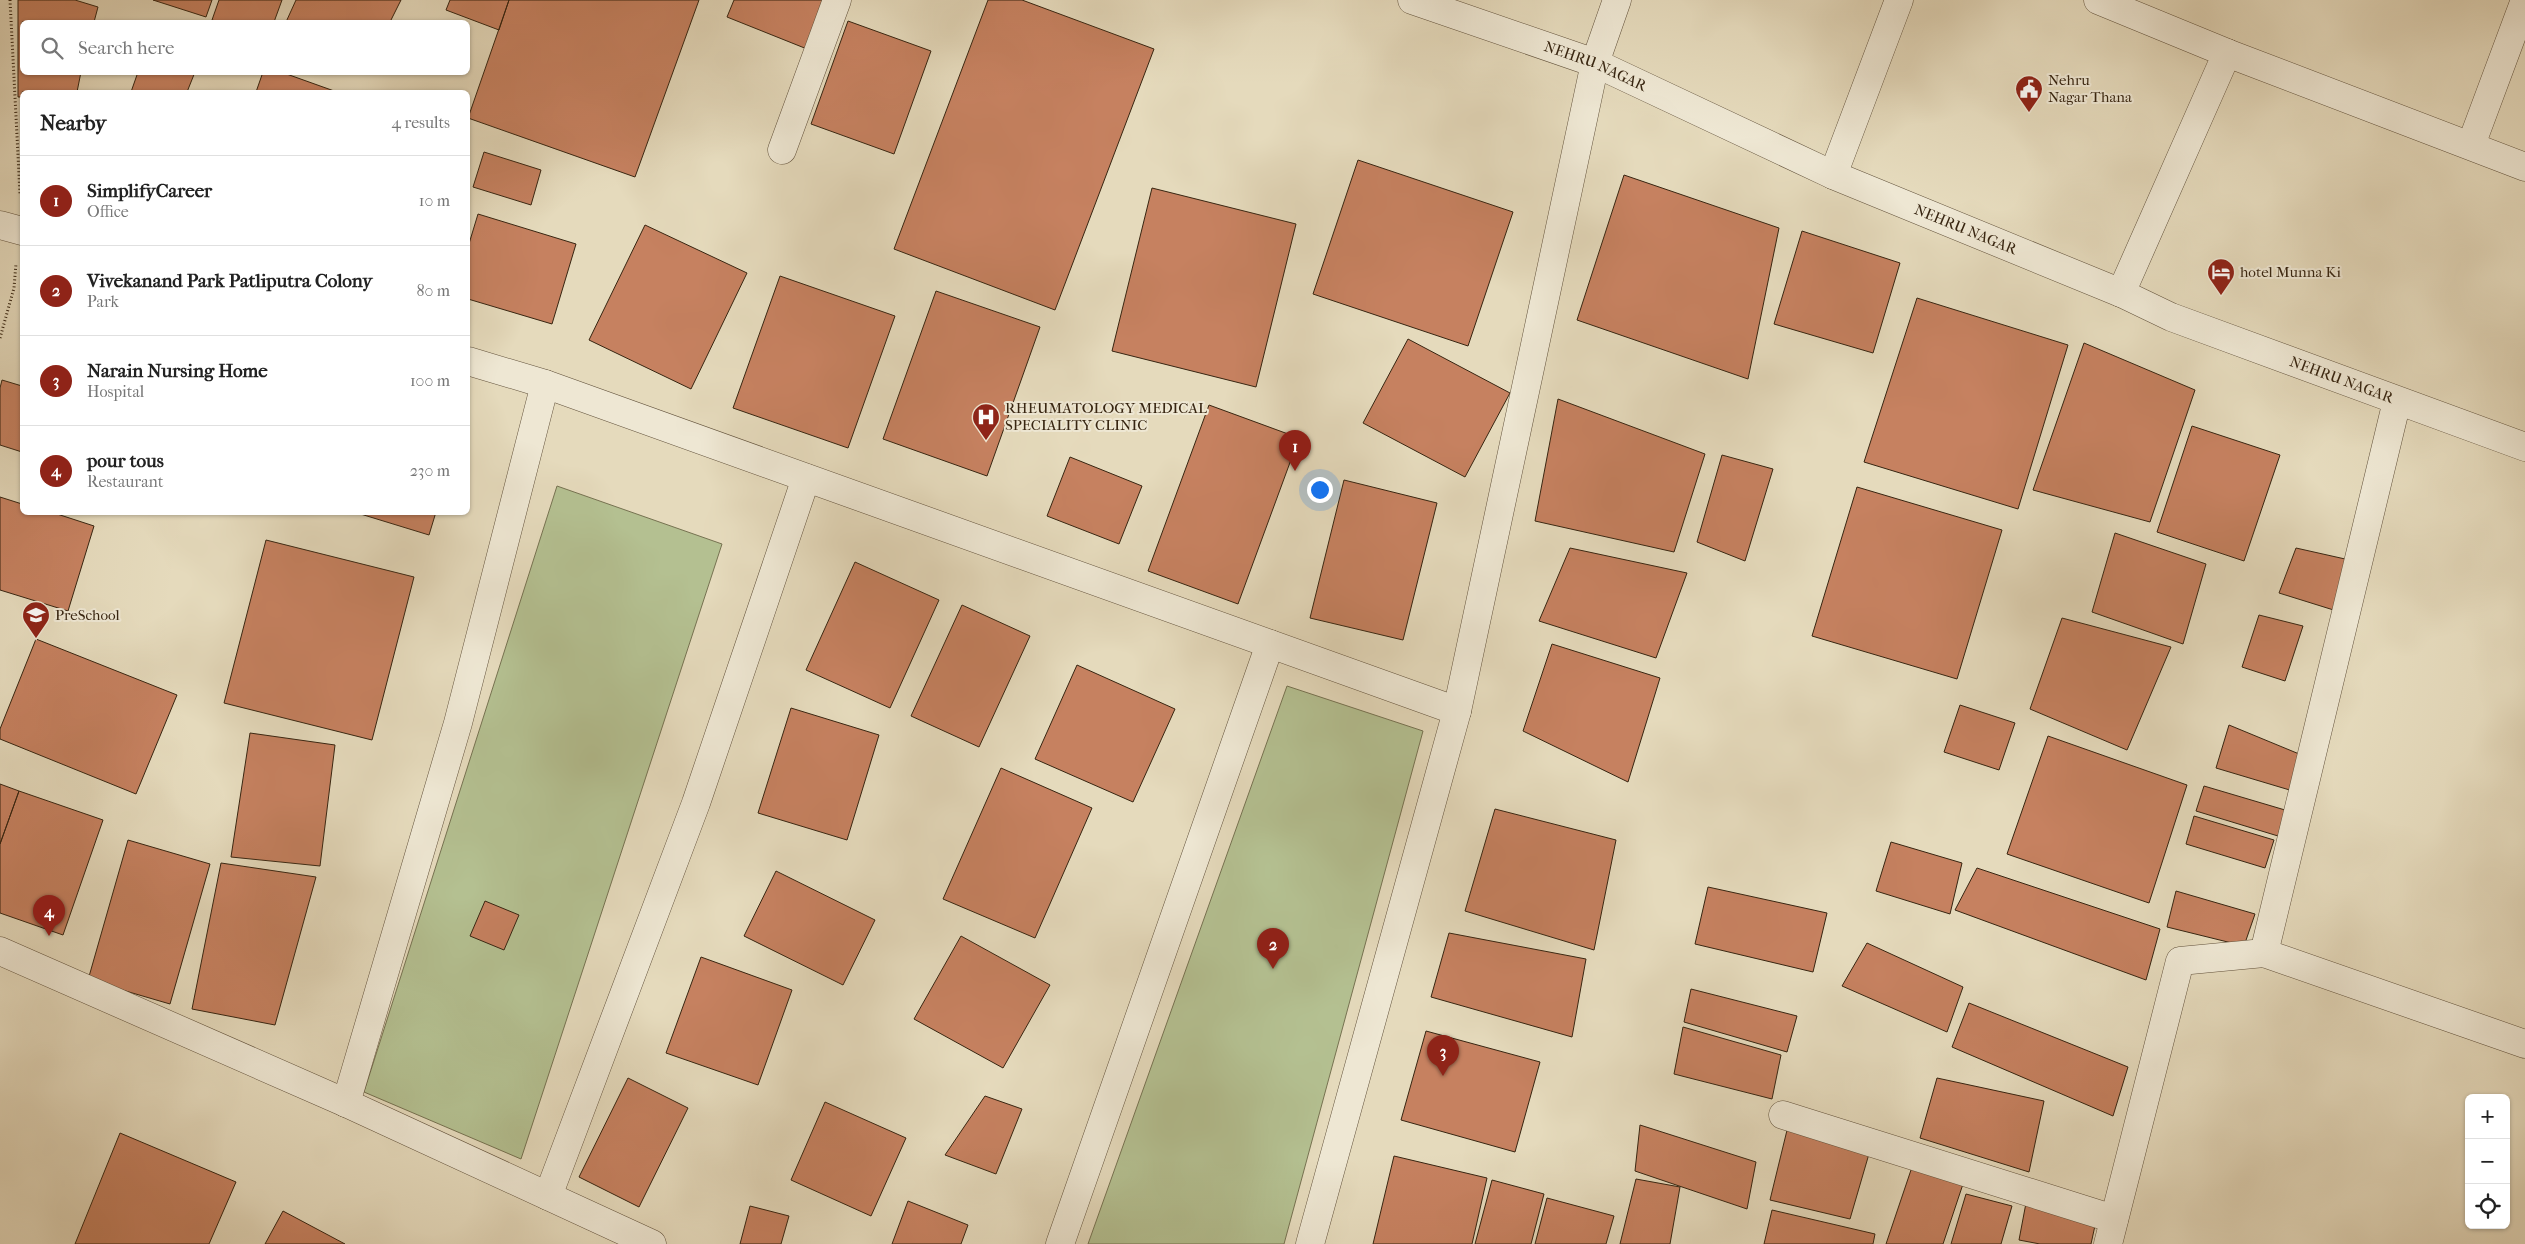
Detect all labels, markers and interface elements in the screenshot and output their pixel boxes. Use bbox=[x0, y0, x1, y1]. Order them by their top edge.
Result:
search box bbox=[20, 20, 470, 75]
icon: search bbox=[38, 34, 66, 62]
text: Search here bbox=[78, 37, 174, 59]
street label: NEHRU NAGAR bbox=[1542, 37, 1651, 96]
place label: Nehru Nagar Thana bbox=[2048, 71, 2133, 106]
public building icon: Nehru Nagar Thana bbox=[2014, 74, 2044, 113]
text: Nearby bbox=[40, 111, 106, 135]
text: 4 results bbox=[392, 113, 450, 132]
text: SimplifyCareer bbox=[87, 180, 212, 202]
text: 1 bbox=[53, 191, 59, 210]
text: 10 m bbox=[419, 191, 450, 210]
street label: NEHRU NAGAR bbox=[1912, 200, 2021, 259]
text: Office bbox=[87, 202, 129, 221]
hotel icon: hotel Munna Ki bbox=[2206, 257, 2236, 296]
place label: hotel Munna Ki bbox=[2240, 263, 2341, 281]
text: Vivekanand Park Patliputra Colony bbox=[87, 270, 372, 292]
text: 2 bbox=[52, 281, 60, 300]
text: 80 m bbox=[416, 281, 450, 300]
text: Park bbox=[87, 292, 119, 311]
street label: NEHRU NAGAR bbox=[2287, 352, 2397, 407]
text: Narain Nursing Home bbox=[87, 360, 268, 382]
text: 3 bbox=[53, 371, 59, 390]
text: 100 m bbox=[410, 371, 450, 390]
text: Hospital bbox=[87, 382, 144, 401]
place label: RHEUMATOLOGY MEDICAL SPECIALITY CLINIC bbox=[1005, 399, 1207, 434]
hospital icon: RHEUMATOLOGY MEDICAL SPECIALITY CLINIC bbox=[971, 402, 1001, 441]
pin: 1 bbox=[1279, 430, 1311, 471]
text: pour tous bbox=[87, 450, 164, 472]
text: 4 bbox=[51, 461, 61, 480]
text: 230 m bbox=[410, 461, 450, 480]
text: Restaurant bbox=[87, 472, 163, 491]
your location bbox=[1307, 477, 1333, 503]
school or university icon: PreSchool bbox=[21, 600, 51, 639]
place label: PreSchool bbox=[55, 606, 120, 624]
pin: 4 bbox=[33, 895, 65, 936]
pin: 2 bbox=[1257, 928, 1289, 969]
pin: 3 bbox=[1427, 1035, 1459, 1076]
map controls bbox=[2465, 1094, 2510, 1229]
button: + bbox=[2465, 1094, 2510, 1139]
button: − bbox=[2465, 1139, 2510, 1184]
button: locate bbox=[2465, 1184, 2510, 1229]

